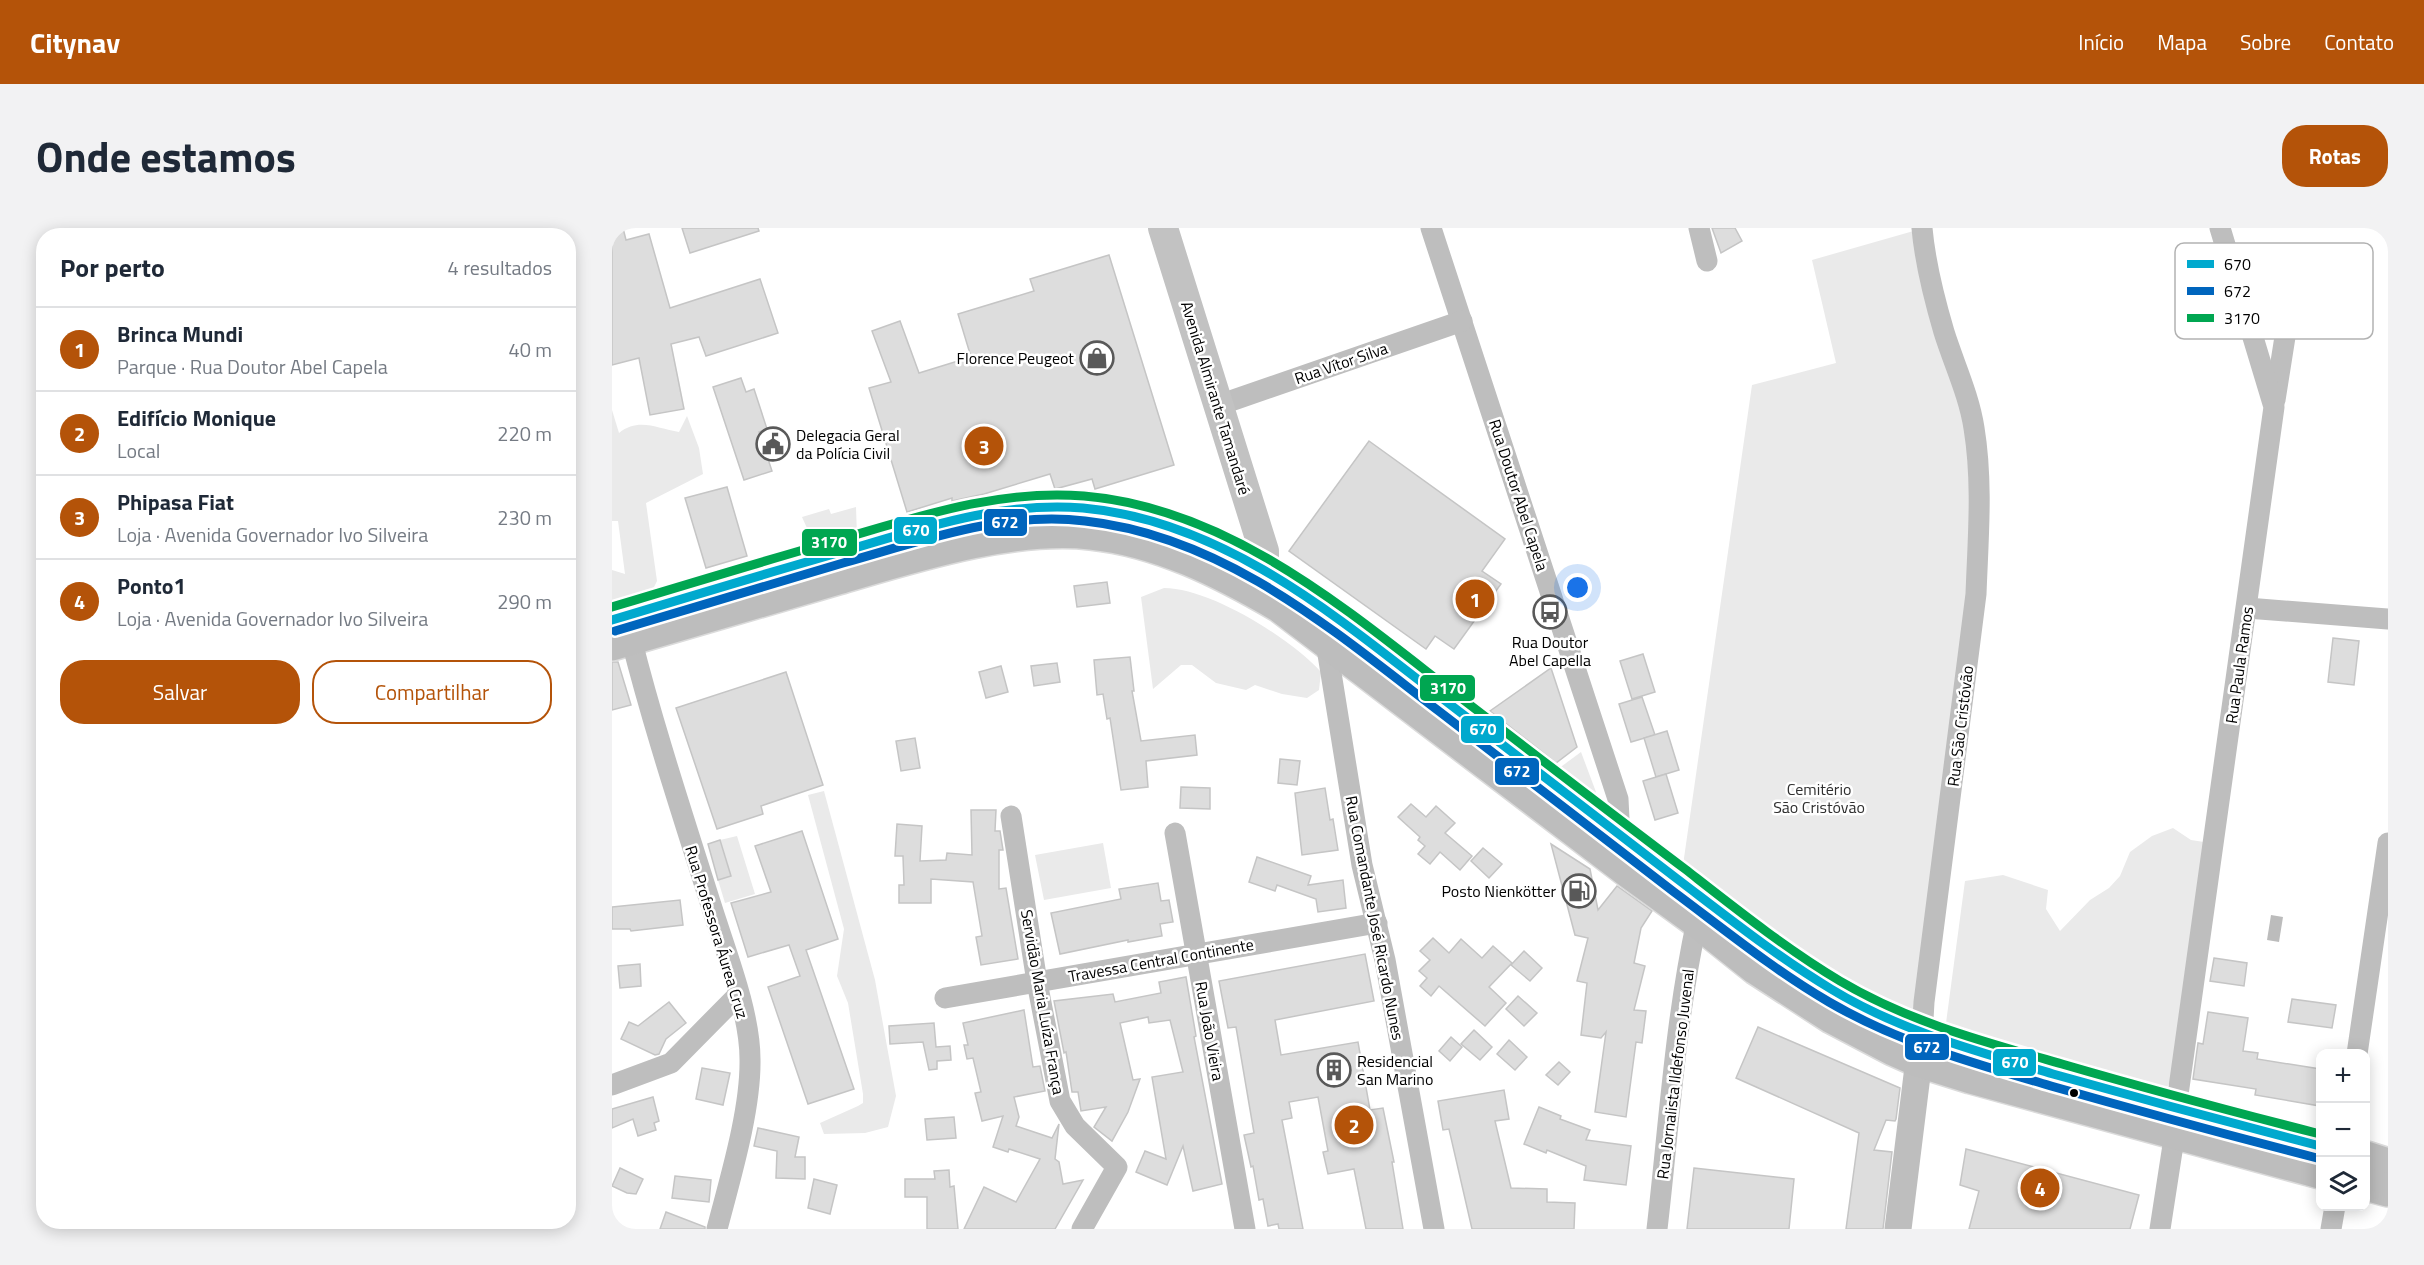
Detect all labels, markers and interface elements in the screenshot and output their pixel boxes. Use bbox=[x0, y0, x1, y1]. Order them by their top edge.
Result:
text: Citynav bbox=[30, 21, 120, 64]
text: Início bbox=[2078, 26, 2124, 58]
text: Mapa bbox=[2157, 26, 2207, 58]
text: Sobre bbox=[2240, 26, 2291, 58]
text: Contato bbox=[2324, 26, 2394, 58]
text: Onde estamos bbox=[36, 124, 296, 188]
button: Rotas bbox=[2282, 125, 2388, 187]
legend bbox=[2175, 243, 2373, 339]
text: Por perto bbox=[60, 248, 165, 287]
text: 4 resultados bbox=[448, 252, 552, 283]
text: 670 bbox=[2224, 252, 2251, 276]
text: 672 bbox=[2224, 279, 2251, 303]
street label: Avenida Almirante Tamandaré bbox=[1175, 298, 1257, 498]
text: 3170 bbox=[2224, 306, 2260, 330]
text: Brinca Mundi bbox=[117, 317, 243, 351]
text: 1 bbox=[74, 334, 85, 365]
text: 40 m bbox=[508, 334, 552, 365]
street label: Rua Vítor Silva bbox=[1291, 336, 1391, 390]
shop icon: Florence Peugeot bbox=[1079, 340, 1115, 376]
place label: Florence Peugeot bbox=[957, 346, 1074, 370]
text: Parque · Rua Doutor Abel Capela bbox=[117, 351, 388, 382]
text: Edifício Monique bbox=[117, 401, 276, 435]
street label: Rua Doutor Abel Capela bbox=[1483, 416, 1555, 574]
text: 2 bbox=[74, 418, 85, 449]
text: 220 m bbox=[497, 418, 552, 449]
place label: Delegacia Geral da Polícia Civil bbox=[796, 423, 900, 465]
pin: 3 bbox=[964, 424, 1004, 468]
public building icon: Delegacia Geral da Polícia Civil bbox=[755, 426, 791, 462]
text: Local bbox=[117, 435, 160, 466]
text: Phipasa Fiat bbox=[117, 485, 234, 519]
text: 3 bbox=[74, 502, 85, 533]
text: 230 m bbox=[497, 502, 552, 533]
line badge: 672 bbox=[983, 508, 1028, 537]
text: 672 bbox=[992, 510, 1018, 534]
line badge: 670 bbox=[893, 516, 938, 545]
text: 670 bbox=[903, 518, 929, 542]
text: Loja · Avenida Governador Ivo Silveira bbox=[117, 519, 428, 550]
line badge: 3170 bbox=[801, 528, 858, 557]
text: 3170 bbox=[811, 530, 847, 554]
text: Ponto1 bbox=[117, 569, 186, 603]
your location bbox=[1563, 573, 1592, 602]
pin: 1 bbox=[1456, 576, 1494, 622]
text: 4 bbox=[74, 586, 85, 617]
text: 290 m bbox=[497, 586, 552, 617]
bus stop icon: Rua Doutor Abel Capella bbox=[1532, 594, 1568, 630]
text: Loja · Avenida Governador Ivo Silveira bbox=[117, 603, 428, 634]
street label: Rua Paula Ramos bbox=[2219, 605, 2259, 725]
place label: Rua Doutor Abel Capella bbox=[1509, 630, 1591, 672]
button: Salvar bbox=[60, 660, 300, 724]
button: Compartilhar bbox=[312, 660, 552, 724]
street label: Rua São Cristóvão bbox=[1941, 664, 1979, 788]
line badge: 3170 bbox=[1419, 674, 1476, 702]
text: 3170 bbox=[1430, 676, 1466, 700]
line badge: 670 bbox=[1460, 715, 1505, 744]
text: 670 bbox=[1470, 717, 1496, 741]
line badge: 672 bbox=[1494, 757, 1540, 786]
text: 672 bbox=[1504, 759, 1530, 783]
park label: Cemitério São Cristóvão bbox=[1773, 777, 1865, 819]
street label: Rua Comandante José Ricardo Nunes bbox=[1340, 794, 1410, 1042]
street label: Rua Professora Áurea Cruz bbox=[679, 843, 755, 1021]
fuel station icon: Posto Nienkötter bbox=[1561, 873, 1597, 909]
place label: Posto Nienkötter bbox=[1441, 879, 1556, 903]
street label: Servidão Maria Luíza França bbox=[1015, 908, 1071, 1096]
street label: Travessa Central Continente bbox=[1066, 932, 1256, 988]
street label: Rua Jornalista Ildefonso Juvenal bbox=[1650, 968, 1700, 1180]
street label: Rua João Vieira bbox=[1189, 979, 1231, 1083]
line badge: 672 bbox=[1904, 1033, 1950, 1061]
text: 672 bbox=[1914, 1035, 1940, 1059]
line badge: 670 bbox=[1992, 1048, 2037, 1077]
place label: Residencial San Marino bbox=[1357, 1049, 1433, 1091]
map controls bbox=[2316, 1049, 2370, 1211]
button: + bbox=[2316, 1049, 2370, 1103]
text: 670 bbox=[2002, 1050, 2028, 1074]
building icon: Residencial San Marino bbox=[1316, 1052, 1352, 1088]
unlabelled marker bbox=[2068, 1087, 2080, 1099]
pin: 2 bbox=[1334, 1102, 1374, 1148]
button: − bbox=[2316, 1103, 2370, 1157]
button: layers bbox=[2316, 1157, 2370, 1211]
pin: 4 bbox=[2020, 1166, 2060, 1210]

